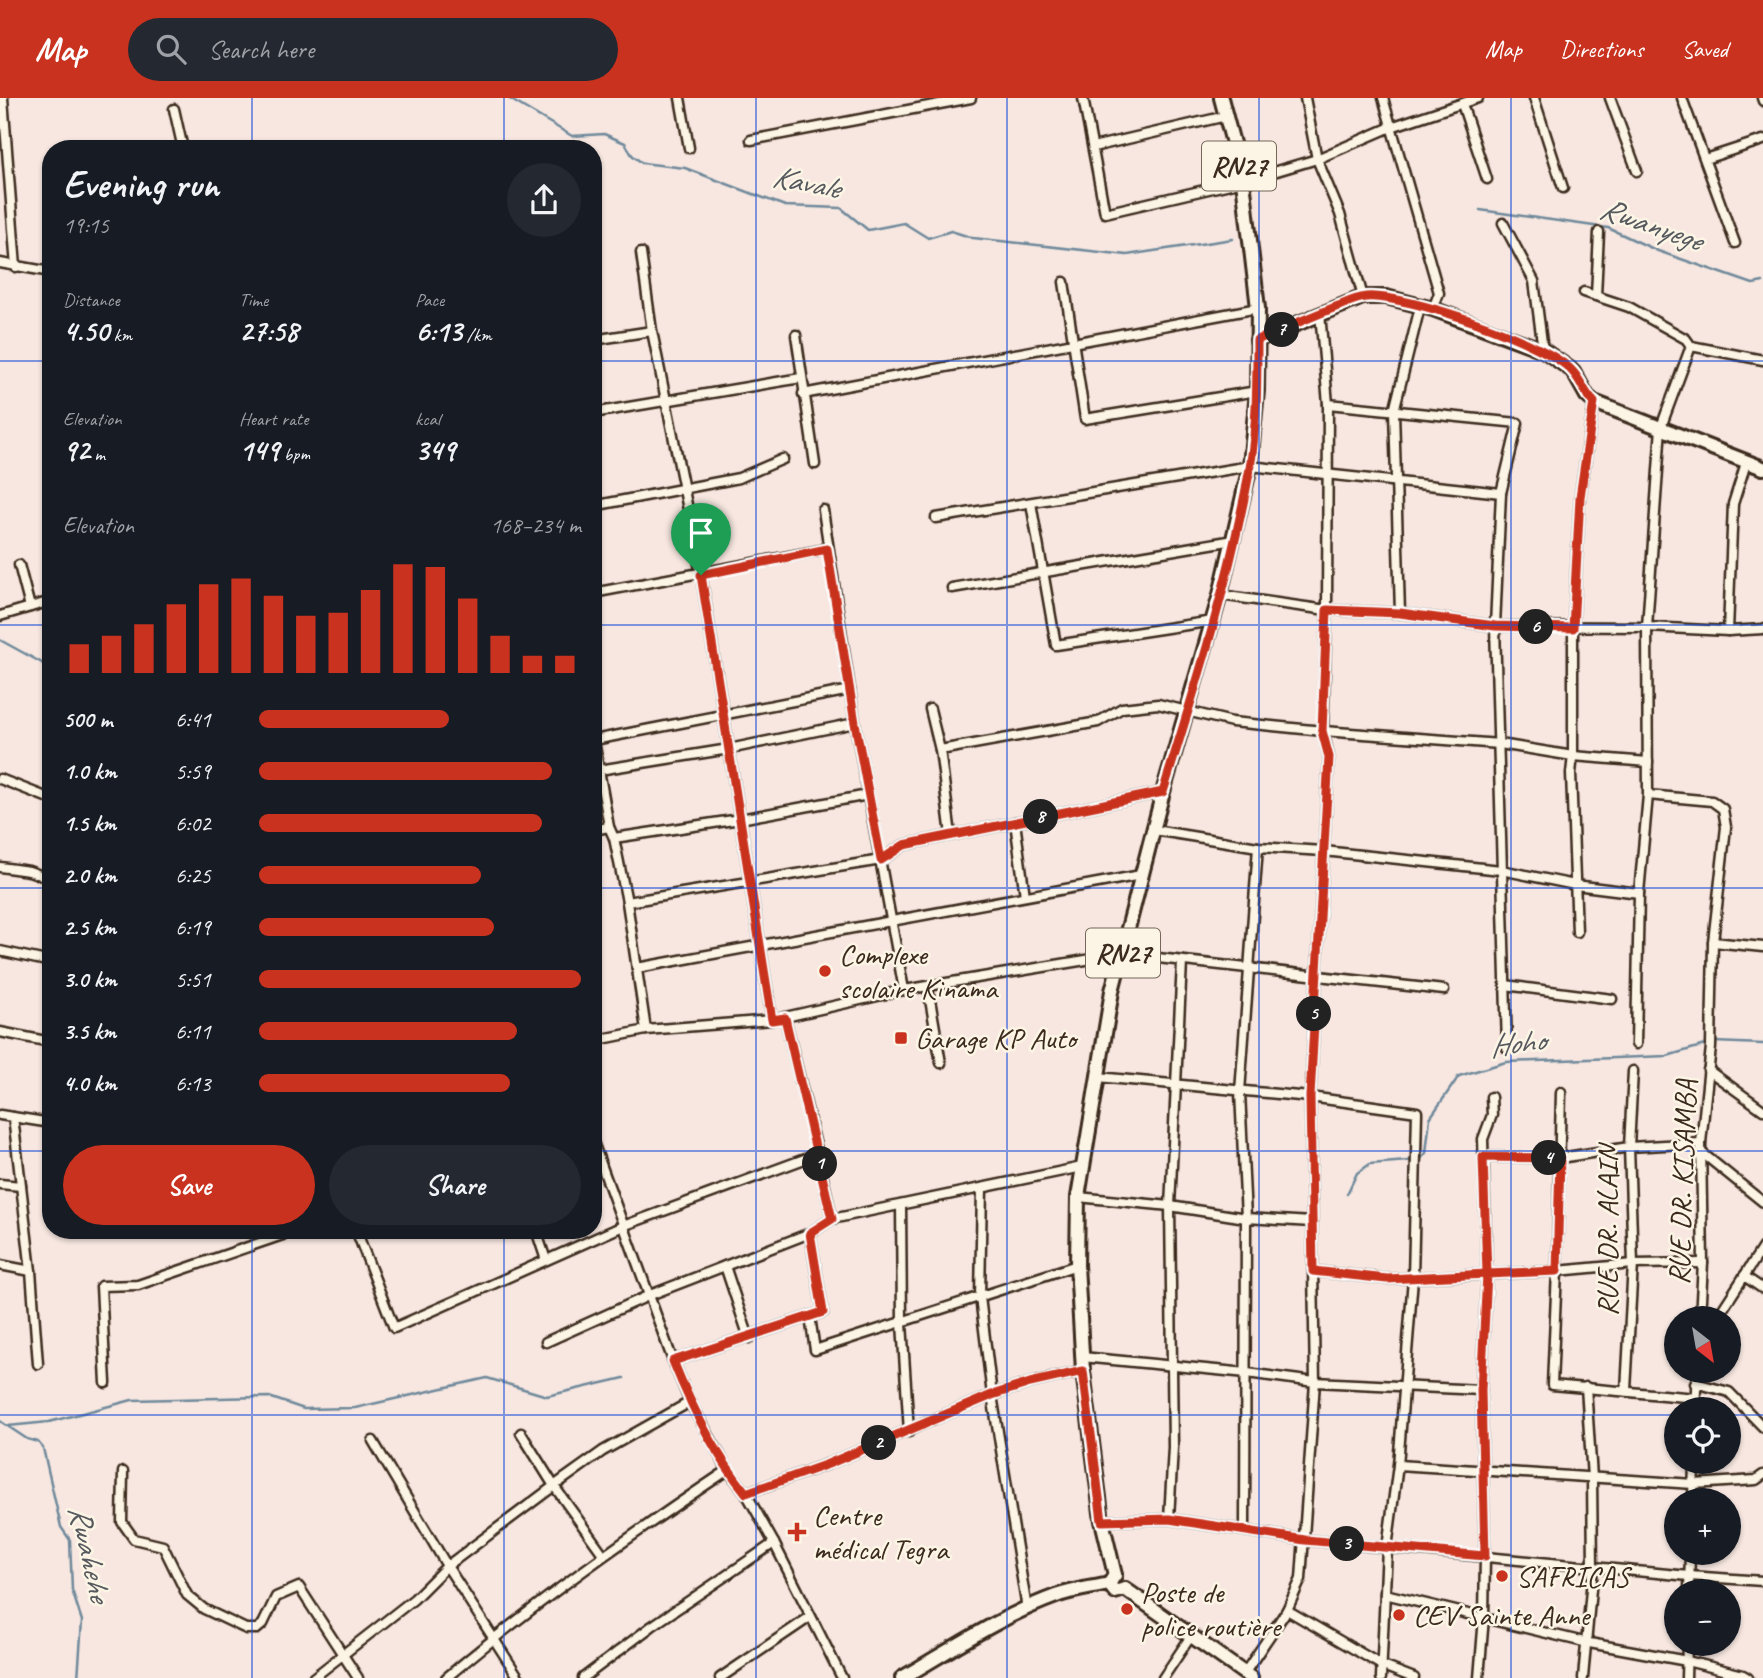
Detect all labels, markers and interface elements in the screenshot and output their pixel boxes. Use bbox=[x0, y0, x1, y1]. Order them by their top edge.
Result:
search box bbox=[128, 18, 618, 81]
text: Map bbox=[35, 28, 86, 70]
icon: search bbox=[152, 30, 190, 68]
text: Search here bbox=[208, 33, 314, 66]
text: Map bbox=[1485, 34, 1522, 64]
text: Directions bbox=[1560, 34, 1643, 64]
text: Saved bbox=[1681, 34, 1728, 64]
road number: RN27 bbox=[1202, 141, 1276, 190]
water label: Kavale bbox=[769, 155, 847, 209]
text: Evening run bbox=[63, 161, 219, 208]
button: share bbox=[507, 163, 581, 237]
water label: Rwanyege bbox=[1595, 188, 1712, 262]
text: 19:15 bbox=[63, 211, 109, 240]
text: Distance bbox=[63, 288, 120, 312]
text: Time bbox=[239, 288, 268, 312]
text: Pace bbox=[415, 288, 444, 312]
text: 4.50 bbox=[63, 312, 109, 350]
text: 27:58 bbox=[239, 312, 298, 350]
text: 6:13 bbox=[415, 312, 462, 350]
pin: 7 bbox=[1264, 313, 1300, 348]
text: 7 bbox=[1277, 317, 1286, 341]
text: km bbox=[109, 323, 132, 347]
text: /km bbox=[462, 323, 492, 347]
text: Elevation bbox=[63, 407, 121, 431]
text: Heart rate bbox=[239, 407, 308, 431]
text: kcal bbox=[415, 407, 440, 431]
text: 92 bbox=[63, 431, 90, 469]
text: 149 bbox=[239, 431, 279, 469]
text: 349 bbox=[415, 431, 455, 469]
text: m bbox=[90, 442, 105, 466]
text: bpm bbox=[279, 442, 310, 466]
pin bbox=[671, 503, 731, 575]
text: Elevation bbox=[63, 511, 134, 540]
text: 168–234 m bbox=[490, 511, 581, 540]
icon: arrive bbox=[682, 514, 720, 552]
pin: 6 bbox=[1518, 610, 1554, 644]
text: 6 bbox=[1531, 614, 1540, 638]
text: 500 m bbox=[63, 705, 112, 734]
text: 6:41 bbox=[175, 705, 211, 734]
text: 1.0 km bbox=[63, 757, 117, 786]
text: 5:59 bbox=[175, 757, 211, 786]
pin: 8 bbox=[1024, 800, 1058, 834]
text: 8 bbox=[1036, 804, 1045, 828]
text: 1.5 km bbox=[63, 809, 116, 838]
text: 6:02 bbox=[175, 809, 211, 838]
text: 2.0 km bbox=[63, 861, 117, 890]
text: 6:25 bbox=[175, 861, 211, 890]
text: 2.5 km bbox=[63, 913, 116, 942]
text: 6:19 bbox=[175, 913, 211, 942]
road number: RN27 bbox=[1086, 928, 1160, 978]
place label: Complexe scolaire Kinama bbox=[839, 935, 999, 1007]
marker: Complexe scolaire Kinama bbox=[817, 963, 833, 979]
text: 3.0 km bbox=[63, 965, 117, 994]
text: 5:51 bbox=[175, 965, 211, 994]
pin: 5 bbox=[1296, 996, 1332, 1032]
text: 5 bbox=[1309, 1001, 1318, 1025]
text: 3.5 km bbox=[63, 1017, 116, 1046]
text: 6:11 bbox=[175, 1017, 211, 1046]
place label: Garage KP Auto bbox=[915, 1019, 1079, 1057]
water label: Hoho bbox=[1487, 1019, 1553, 1067]
marker: Garage KP Auto bbox=[893, 1030, 909, 1046]
text: 4.0 km bbox=[63, 1069, 117, 1098]
text: 6:13 bbox=[175, 1069, 211, 1098]
street label: RUE DR. KISAMBA bbox=[1659, 1078, 1705, 1285]
pin: 4 bbox=[1532, 1140, 1566, 1176]
street label: RUE DR. ALAIN bbox=[1588, 1142, 1626, 1316]
button: Save bbox=[63, 1145, 315, 1225]
button: Share bbox=[329, 1145, 581, 1225]
text: 4 bbox=[1544, 1145, 1553, 1169]
pin: 1 bbox=[802, 1146, 838, 1182]
text: 1 bbox=[815, 1151, 824, 1175]
north arrow bbox=[1664, 1306, 1741, 1382]
map controls bbox=[1664, 1306, 1741, 1656]
button: locate bbox=[1664, 1397, 1741, 1474]
pin: 2 bbox=[862, 1426, 896, 1460]
text: 2 bbox=[874, 1430, 883, 1454]
button: + bbox=[1664, 1488, 1741, 1565]
place label: Centre médical Tegra bbox=[813, 1496, 950, 1568]
water label: Rwahehe bbox=[59, 1501, 122, 1609]
marker: Centre médical Tegra bbox=[787, 1522, 807, 1542]
pin: 3 bbox=[1330, 1526, 1364, 1562]
text: 3 bbox=[1342, 1531, 1351, 1555]
place label: SAFRICAS bbox=[1516, 1557, 1633, 1595]
marker: SAFRICAS bbox=[1494, 1568, 1510, 1584]
place label: Poste de police routière bbox=[1141, 1573, 1282, 1645]
button: − bbox=[1664, 1579, 1741, 1656]
place label: CEV Sainte Anne bbox=[1413, 1596, 1592, 1634]
marker: Poste de police routière bbox=[1119, 1601, 1135, 1617]
marker: CEV Sainte Anne bbox=[1391, 1607, 1407, 1623]

